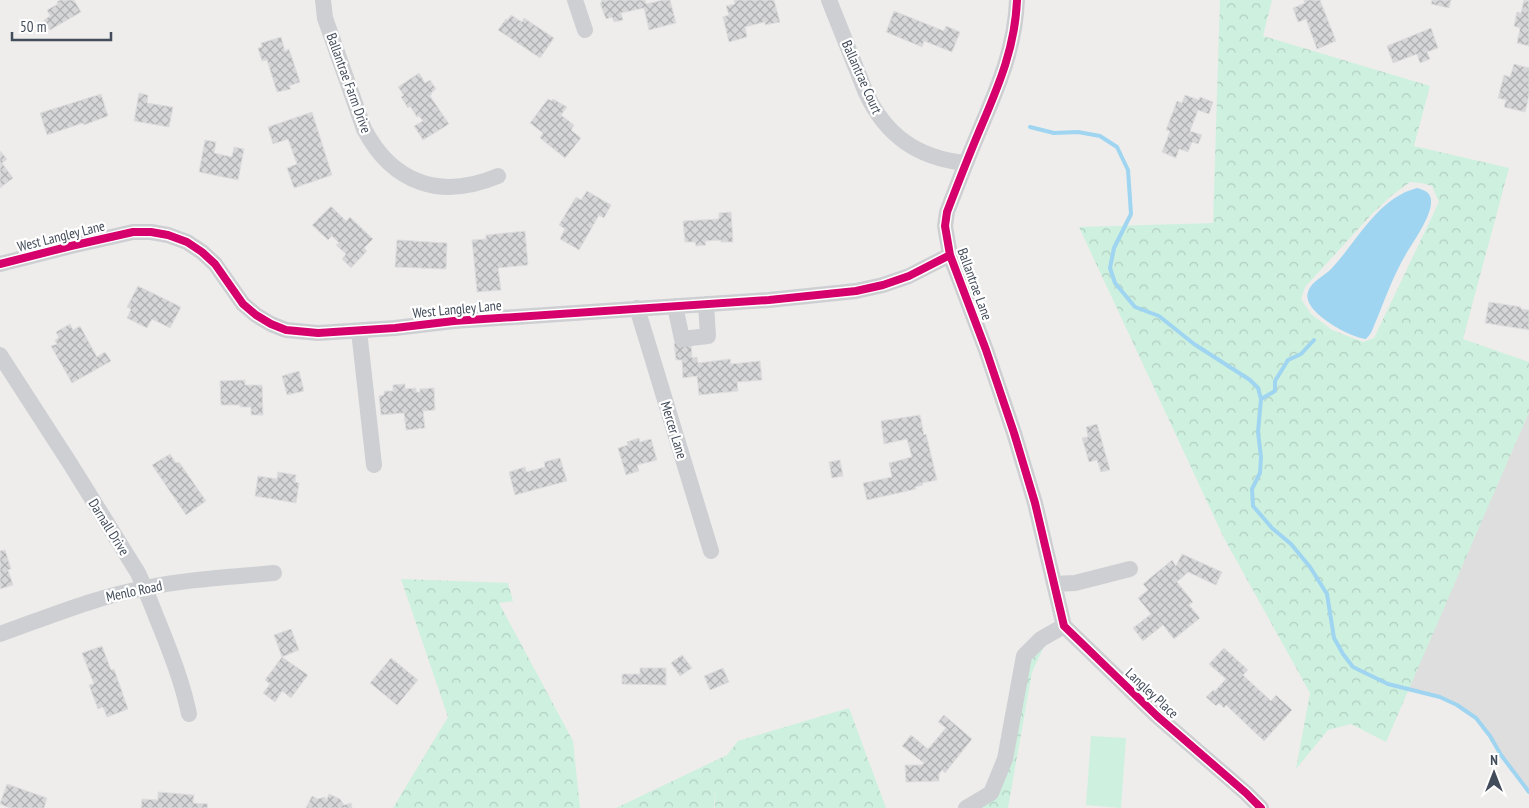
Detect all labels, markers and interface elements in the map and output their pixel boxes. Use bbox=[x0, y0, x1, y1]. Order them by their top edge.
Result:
scale bar bbox=[12, 10, 111, 42]
text: 50 m bbox=[20, 17, 46, 36]
street label: Ballantrae Farm Drive bbox=[323, 30, 376, 136]
street label: Ballantrae Court bbox=[838, 37, 886, 117]
street label: West Langley Lane bbox=[15, 216, 107, 256]
street label: Ballantrae Lane bbox=[954, 245, 996, 323]
street label: West Langley Lane bbox=[412, 296, 503, 322]
street label: Mercer Lane bbox=[657, 399, 691, 461]
street label: Darnall Drive bbox=[85, 495, 134, 559]
street label: Menlo Road bbox=[104, 576, 164, 606]
street label: Langley Place bbox=[1122, 664, 1182, 722]
north arrow bbox=[1469, 748, 1519, 798]
text: N bbox=[1490, 751, 1498, 769]

